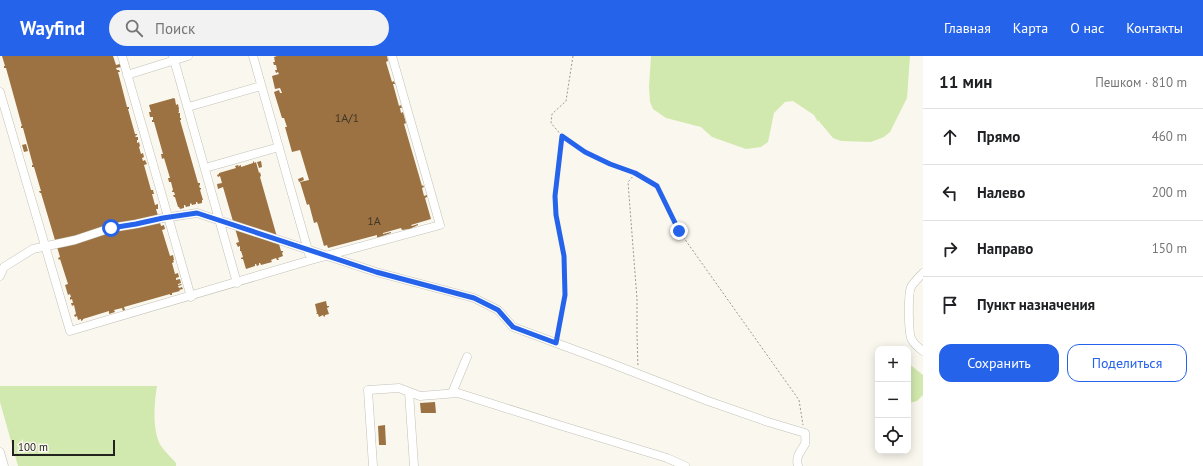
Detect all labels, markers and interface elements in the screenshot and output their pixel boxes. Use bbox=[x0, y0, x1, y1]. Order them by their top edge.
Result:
search box bbox=[109, 10, 389, 46]
text: Wayfind bbox=[20, 16, 85, 40]
icon: search bbox=[123, 17, 145, 39]
text: Поиск bbox=[155, 19, 195, 38]
text: Главная bbox=[944, 19, 991, 37]
text: Карта bbox=[1013, 19, 1048, 37]
text: О нас bbox=[1070, 19, 1104, 37]
text: Контакты bbox=[1126, 19, 1183, 37]
text: 11 мин bbox=[939, 71, 992, 93]
text: Пешком · 810 m bbox=[1095, 74, 1187, 91]
house number: 1А/1 bbox=[335, 110, 359, 125]
icon: ahead bbox=[939, 126, 961, 148]
text: Прямо bbox=[977, 127, 1020, 146]
text: 460 m bbox=[1152, 128, 1187, 145]
icon: left bbox=[939, 182, 961, 204]
text: Налево bbox=[977, 183, 1025, 202]
text: 200 m bbox=[1152, 184, 1187, 201]
house number: 1А bbox=[367, 213, 381, 228]
route start bbox=[102, 219, 120, 237]
route end bbox=[670, 222, 688, 240]
icon: right bbox=[939, 238, 961, 260]
text: Направо bbox=[977, 239, 1033, 258]
text: 150 m bbox=[1152, 240, 1187, 257]
icon: arrive bbox=[939, 294, 961, 316]
text: Пункт назначения bbox=[977, 295, 1095, 314]
button: Сохранить bbox=[939, 344, 1059, 382]
button: Поделиться bbox=[1067, 344, 1187, 382]
map controls bbox=[875, 346, 911, 454]
button: + bbox=[875, 346, 911, 382]
button: − bbox=[875, 382, 911, 418]
button: locate bbox=[875, 418, 911, 454]
scale bar bbox=[12, 438, 115, 457]
text: 100 m bbox=[18, 440, 48, 454]

